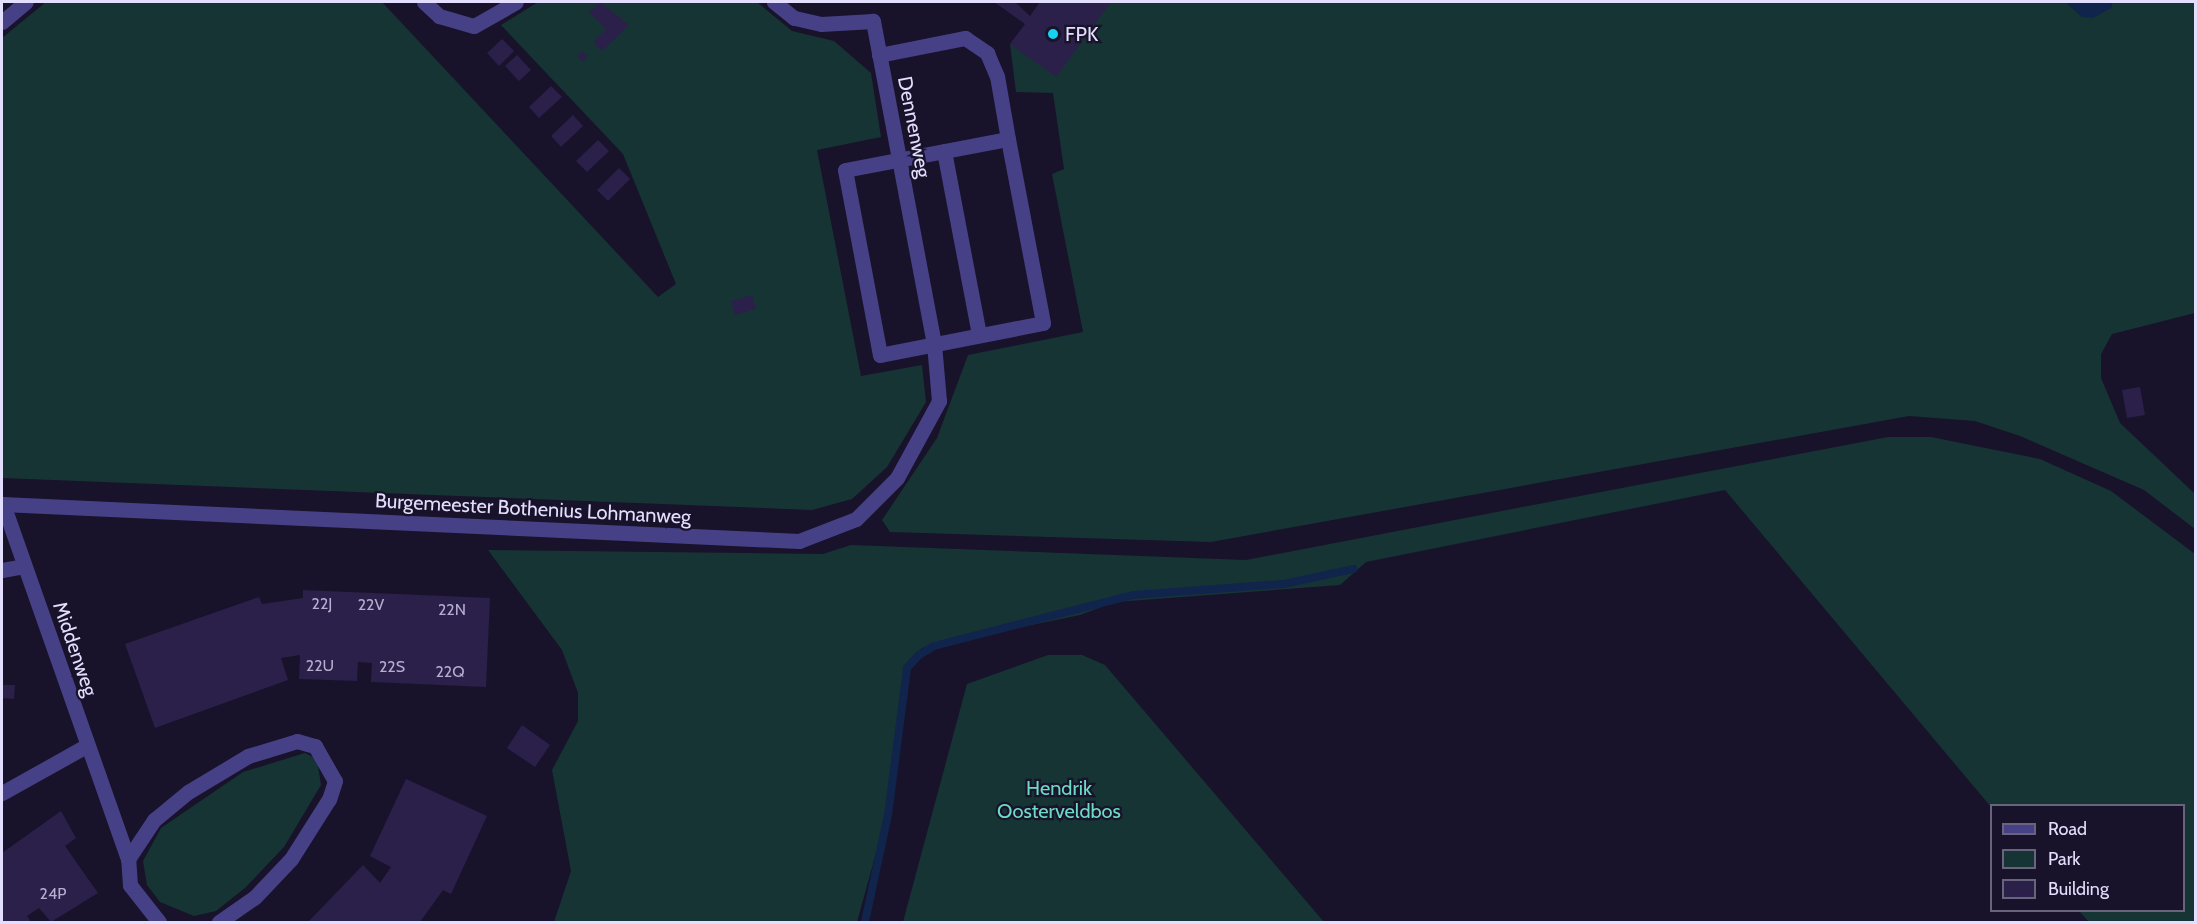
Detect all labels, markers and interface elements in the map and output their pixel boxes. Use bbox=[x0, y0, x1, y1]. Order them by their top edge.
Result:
place label: FPK bbox=[1065, 22, 1098, 46]
marker: FPK bbox=[1046, 27, 1060, 41]
street label: Dennenweg bbox=[892, 74, 936, 180]
street label: Burgemeester Bothenius Lohmanweg bbox=[374, 489, 692, 529]
house number: 22J bbox=[312, 594, 332, 614]
house number: 22V bbox=[358, 595, 384, 615]
street label: Middenweg bbox=[48, 599, 102, 699]
house number: 22N bbox=[438, 600, 466, 620]
house number: 22U bbox=[306, 656, 334, 676]
house number: 22S bbox=[379, 657, 405, 677]
house number: 22Q bbox=[435, 662, 465, 682]
park label: Hendrik Oosterveldbos bbox=[997, 777, 1121, 824]
legend bbox=[1990, 804, 2185, 912]
text: Road bbox=[2048, 818, 2087, 840]
text: Park bbox=[2048, 848, 2080, 870]
text: Building bbox=[2048, 878, 2109, 900]
house number: 24P bbox=[40, 884, 66, 904]

